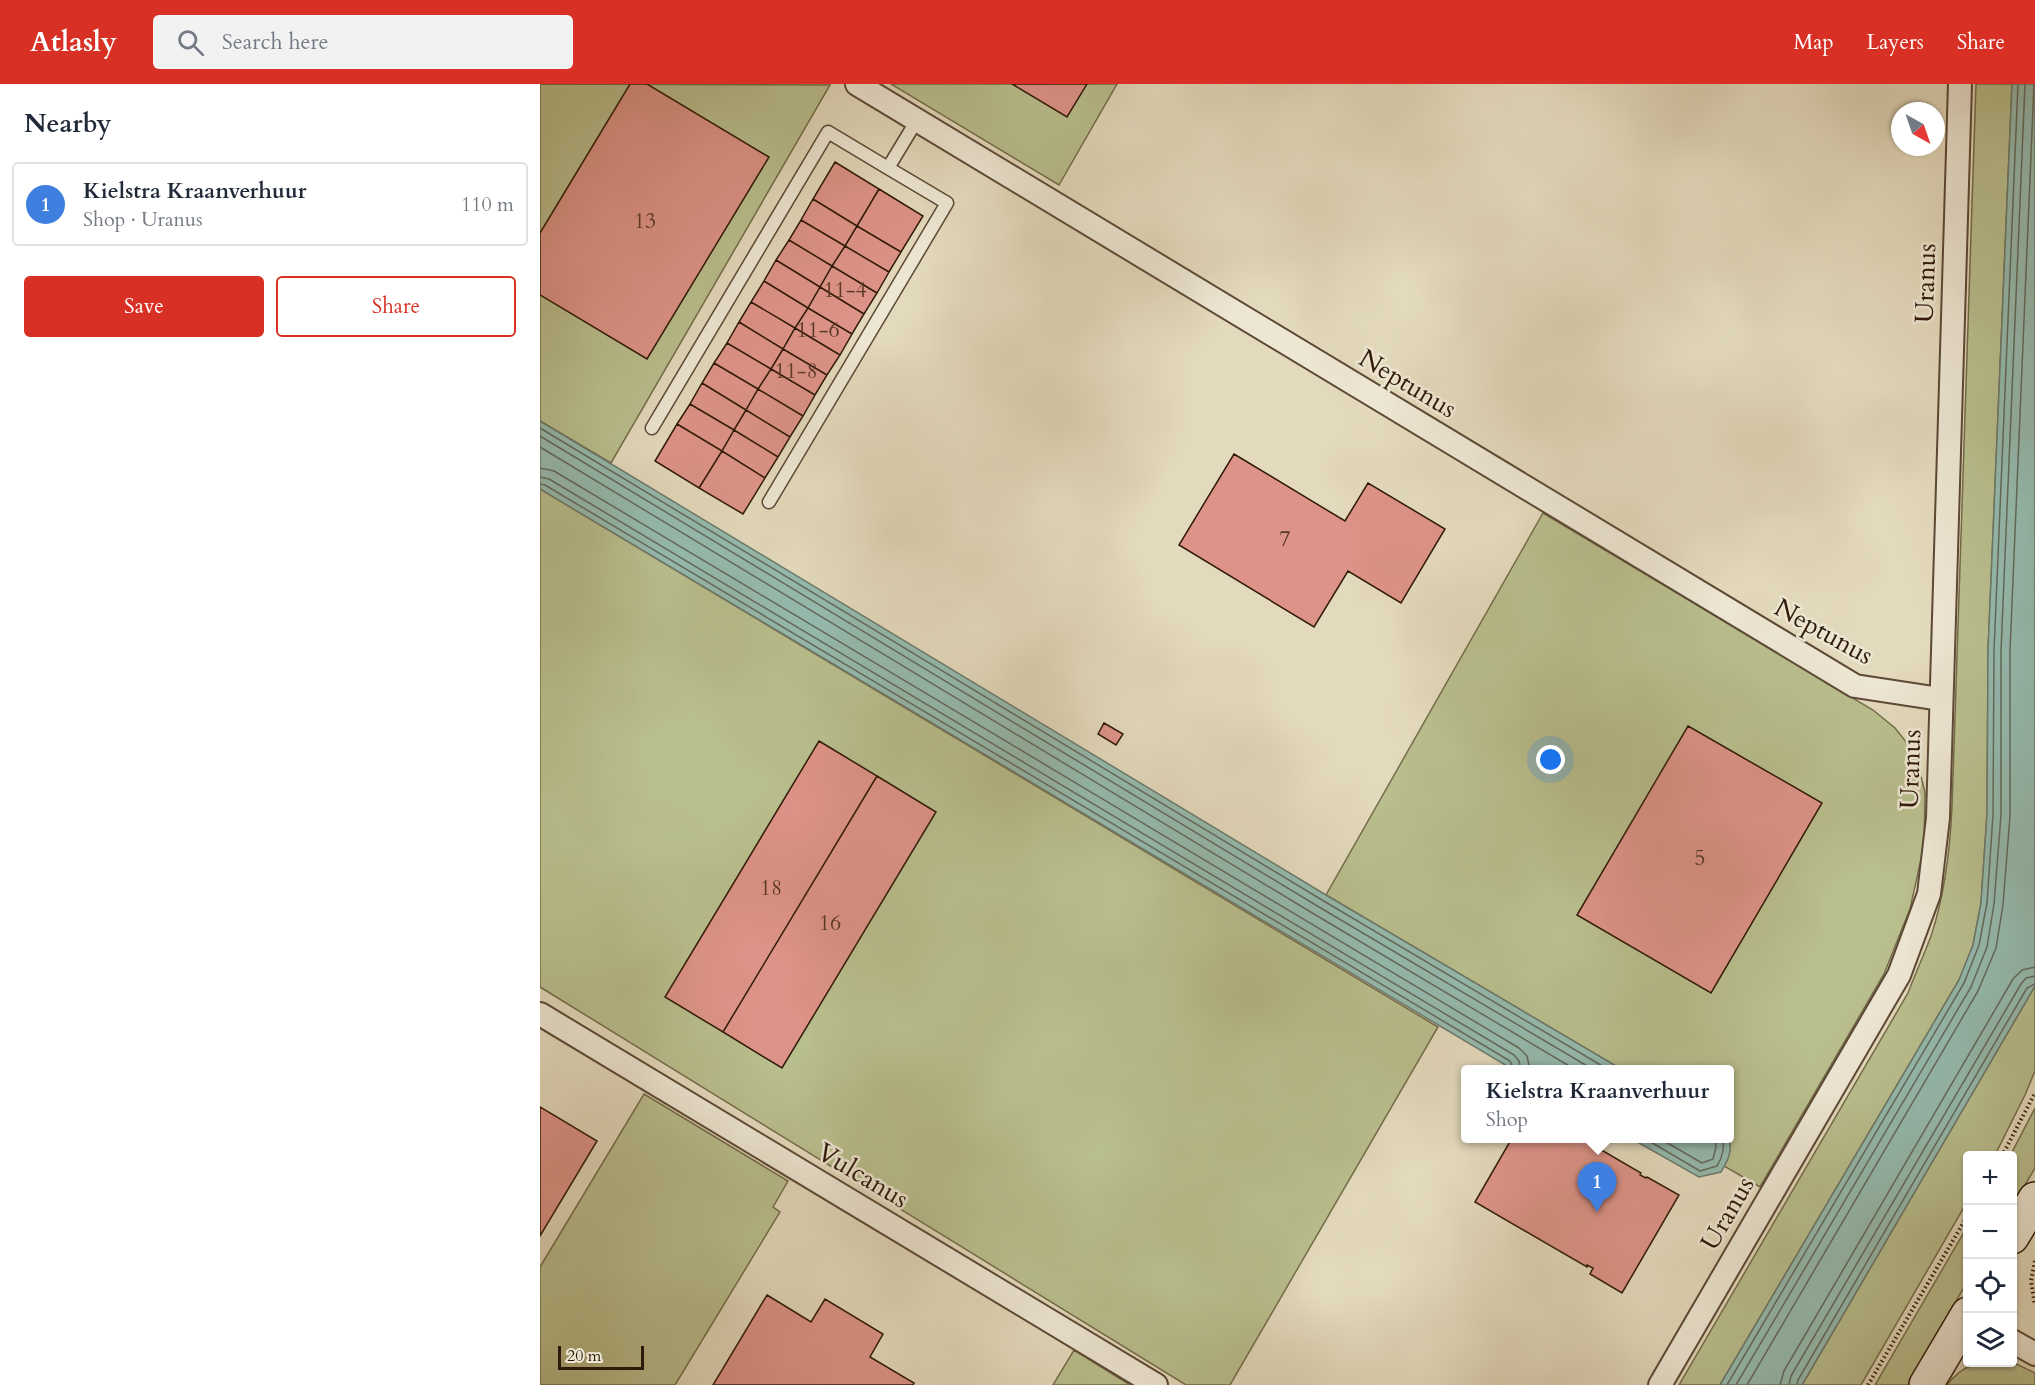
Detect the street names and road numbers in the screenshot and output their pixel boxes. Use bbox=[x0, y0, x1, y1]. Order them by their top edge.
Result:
street label: Uranus bbox=[1907, 243, 1944, 323]
street label: Neptunus bbox=[1352, 341, 1463, 426]
street label: Neptunus bbox=[1768, 590, 1879, 673]
street label: Uranus bbox=[1892, 729, 1929, 809]
street label: Vulcanus bbox=[811, 1134, 915, 1216]
street label: Uranus bbox=[1692, 1170, 1763, 1257]

